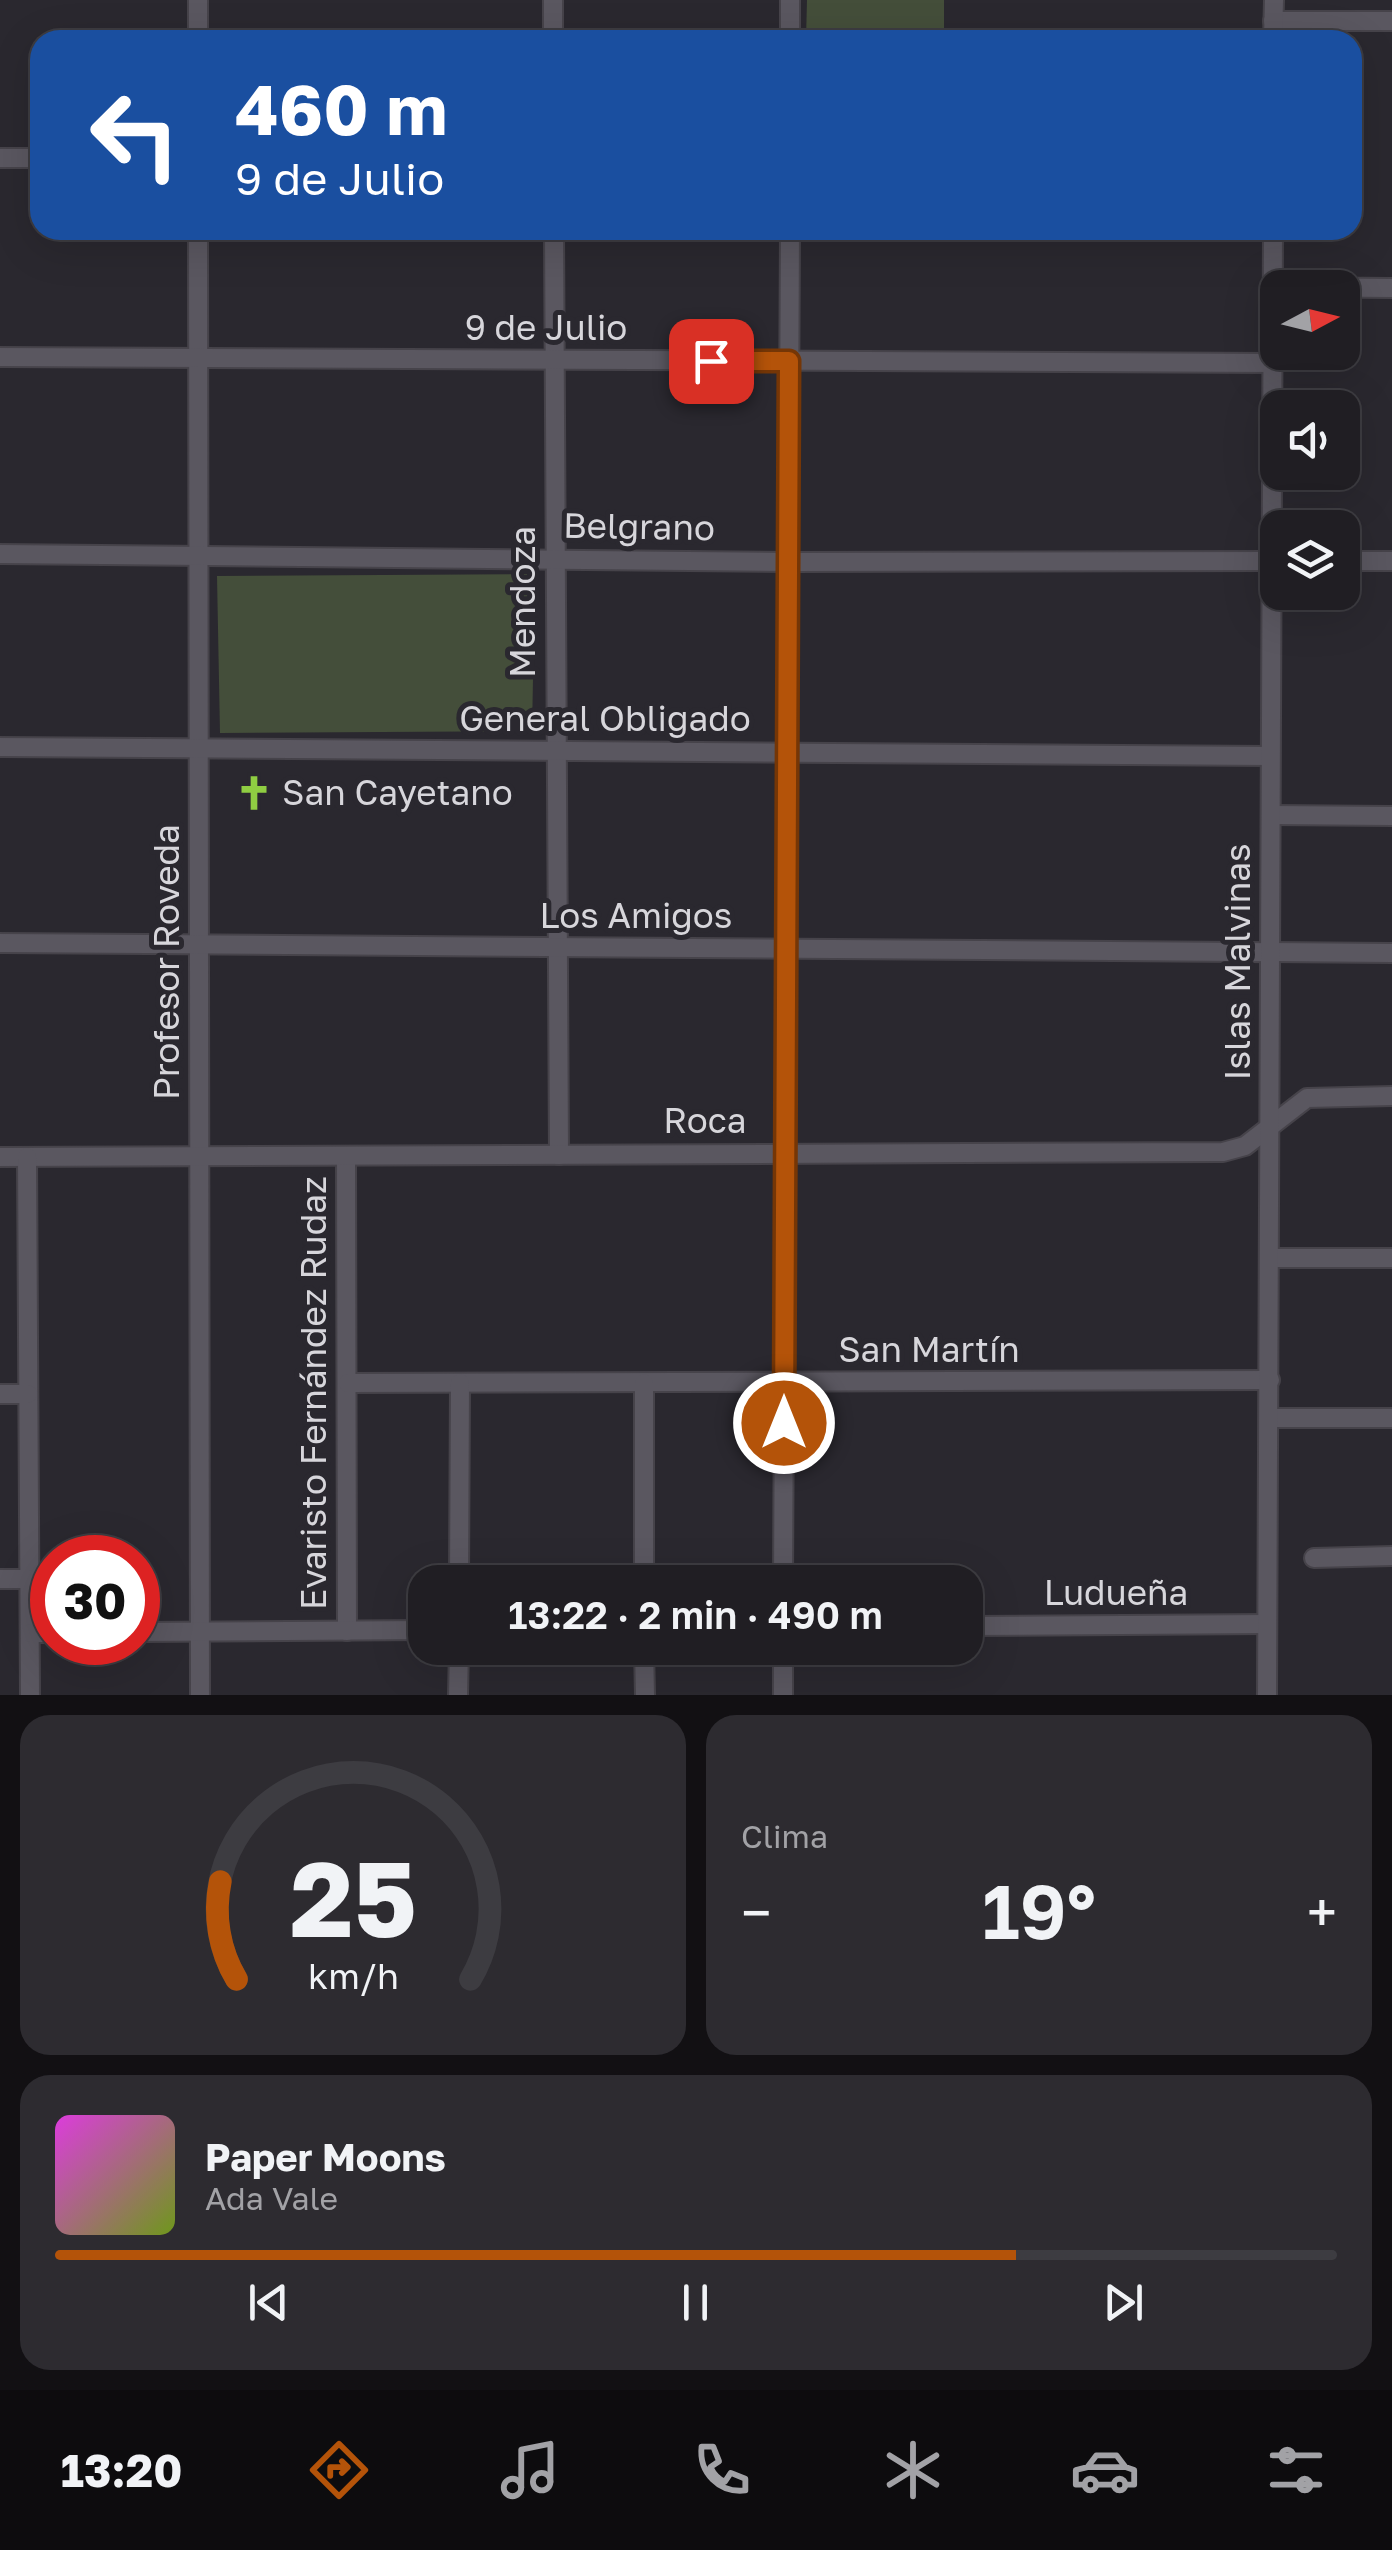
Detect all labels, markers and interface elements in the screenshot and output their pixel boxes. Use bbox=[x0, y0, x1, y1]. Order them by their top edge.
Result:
text: 460 m bbox=[235, 66, 447, 150]
icon: left bbox=[70, 70, 200, 200]
text: 9 de Julio bbox=[235, 151, 444, 205]
north arrow bbox=[1260, 270, 1360, 370]
map controls bbox=[1260, 270, 1360, 610]
street label: 9 de Julio bbox=[465, 306, 627, 348]
pin bbox=[669, 319, 754, 404]
icon: arrive bbox=[684, 334, 739, 389]
button: sound bbox=[1260, 390, 1360, 490]
street label: Belgrano bbox=[563, 504, 715, 548]
button: layers bbox=[1260, 510, 1360, 610]
street label: Mendoza bbox=[501, 526, 543, 678]
street label: General Obligado bbox=[459, 697, 751, 739]
place label: San Cayetano bbox=[282, 771, 513, 813]
church icon: San Cayetano bbox=[235, 774, 273, 812]
street label: Profesor Roveda bbox=[145, 824, 187, 1100]
street label: Islas Malvinas bbox=[1216, 843, 1258, 1081]
street label: Los Amigos bbox=[540, 894, 732, 936]
street label: Roca bbox=[663, 1099, 747, 1141]
street label: Evaristo Fernández Rudaz bbox=[292, 1176, 334, 1610]
street label: San Martín bbox=[838, 1328, 1020, 1370]
position arrow bbox=[732, 1371, 836, 1475]
speed limit sign: 30 bbox=[30, 1535, 160, 1665]
street label: Ludueña bbox=[1044, 1571, 1188, 1613]
text: 13:22 · 2 min · 490 m bbox=[508, 1592, 883, 1637]
text: Clima bbox=[741, 1817, 828, 1855]
text: 25 bbox=[290, 1835, 416, 1960]
text: 19° bbox=[982, 1865, 1096, 1956]
text: − bbox=[741, 1879, 771, 1945]
text: + bbox=[1307, 1879, 1337, 1945]
text: km/h bbox=[308, 1954, 398, 1997]
text: Paper Moons bbox=[205, 2134, 446, 2179]
text: Ada Vale bbox=[205, 2179, 338, 2217]
icon: previous bbox=[241, 2275, 296, 2330]
icon: pause bbox=[668, 2275, 723, 2330]
icon: next bbox=[1096, 2275, 1151, 2330]
icon: directions bbox=[304, 2435, 374, 2505]
icon: music bbox=[495, 2435, 565, 2505]
icon: phone bbox=[687, 2435, 757, 2505]
icon: climate bbox=[878, 2435, 948, 2505]
icon: car bbox=[1070, 2435, 1140, 2505]
icon: filters bbox=[1261, 2435, 1331, 2505]
text: 13:20 bbox=[61, 2443, 182, 2497]

